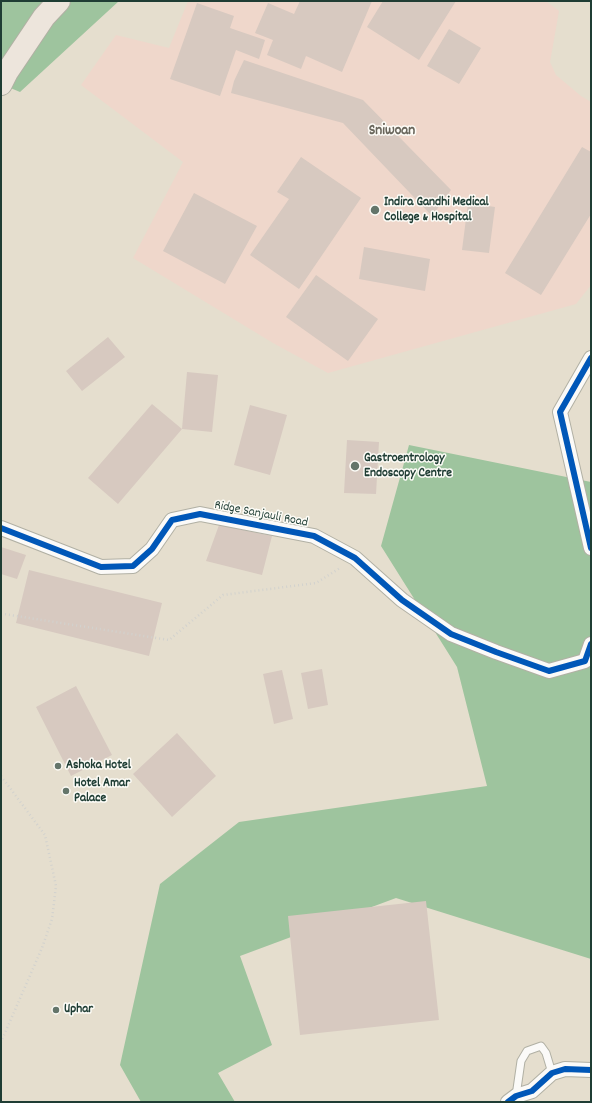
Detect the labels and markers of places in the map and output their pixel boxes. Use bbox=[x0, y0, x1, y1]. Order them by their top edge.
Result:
place label: Indira Gandhi Medical College & Hospital bbox=[384, 195, 489, 226]
marker: Indira Gandhi Medical College & Hospital bbox=[369, 204, 381, 216]
place label: Gastroentrology Endoscopy Centre bbox=[364, 451, 452, 482]
marker: Gastroentrology Endoscopy Centre bbox=[349, 460, 361, 472]
place label: Ashoka Hotel bbox=[66, 758, 131, 774]
marker: Ashoka Hotel bbox=[53, 761, 63, 771]
place label: Hotel Amar Palace bbox=[74, 776, 130, 807]
marker: Hotel Amar Palace bbox=[61, 786, 71, 796]
place label: Uphar bbox=[64, 1002, 93, 1018]
marker: Uphar bbox=[51, 1005, 61, 1015]

